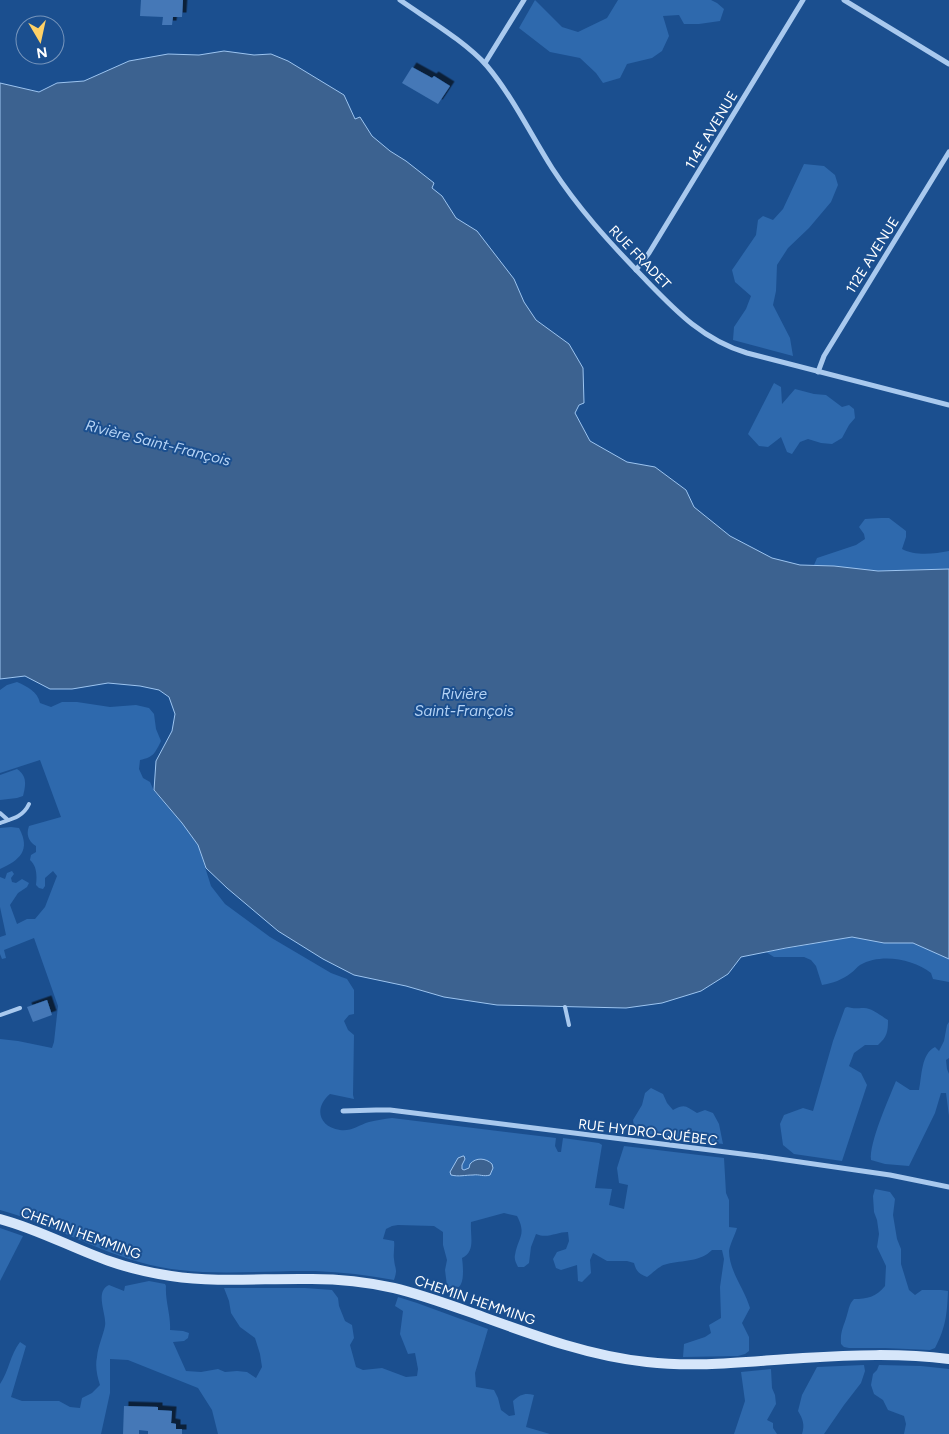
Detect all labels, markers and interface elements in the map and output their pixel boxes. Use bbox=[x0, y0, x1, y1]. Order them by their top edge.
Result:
north arrow bbox=[15, 15, 65, 65]
text: N bbox=[35, 43, 49, 62]
street label: 114E AVENUE bbox=[682, 88, 741, 172]
street label: 112E AVENUE bbox=[842, 214, 903, 297]
street label: RUE FRADET bbox=[605, 222, 674, 293]
water label: Rivière Saint-François bbox=[84, 416, 232, 470]
water label: Rivière Saint-François bbox=[414, 685, 514, 720]
street label: RUE HYDRO-QUÉBEC bbox=[577, 1115, 719, 1149]
street label: CHEMIN HEMMING bbox=[18, 1204, 144, 1263]
street label: CHEMIN HEMMING bbox=[412, 1272, 538, 1329]

